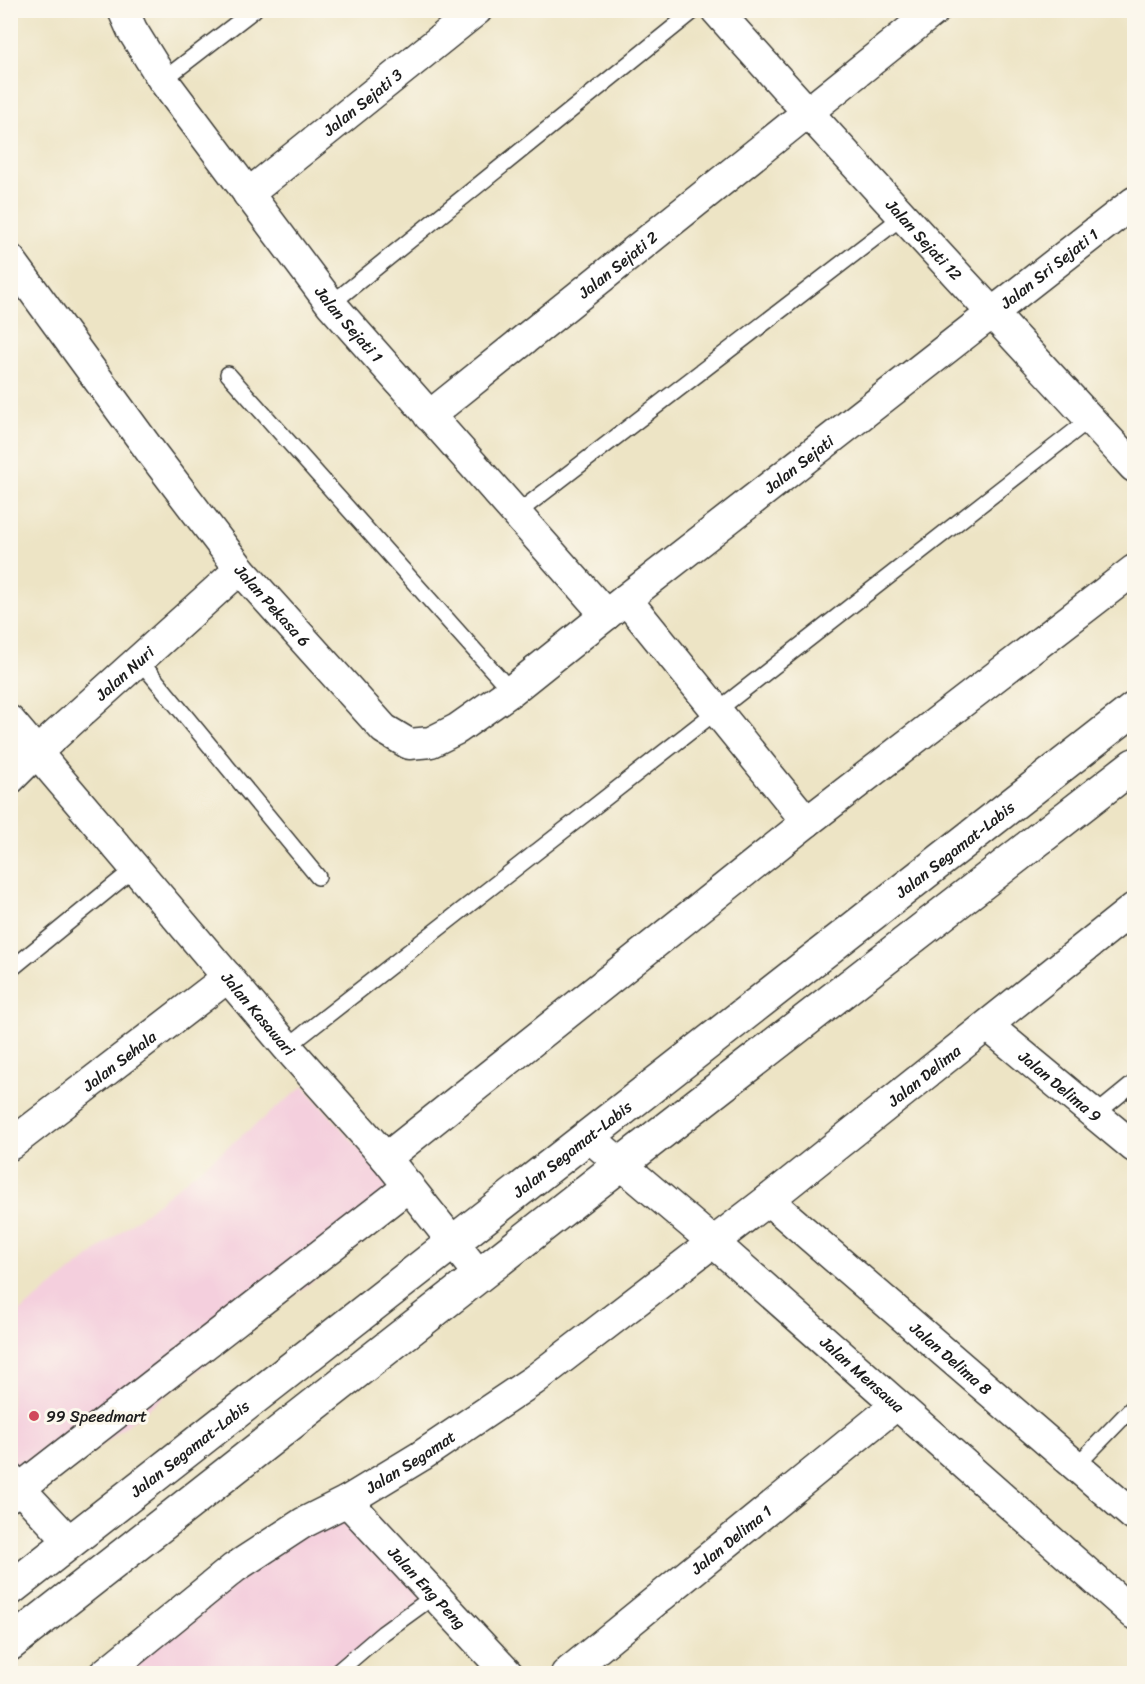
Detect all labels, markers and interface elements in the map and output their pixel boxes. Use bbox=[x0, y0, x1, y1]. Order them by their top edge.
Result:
street label: Jalan Sejati 3 bbox=[316, 61, 410, 144]
street label: Jalan Sejati 12 bbox=[878, 191, 970, 288]
street label: Jalan Sri Sejati 1 bbox=[993, 221, 1105, 317]
street label: Jalan Sejati 2 bbox=[571, 223, 665, 307]
street label: Jalan Sejati 1 bbox=[307, 279, 391, 370]
street label: Jalan Sejati bbox=[757, 427, 841, 502]
street label: Jalan Pekasa 6 bbox=[226, 557, 318, 654]
street label: Jalan Nuri bbox=[88, 638, 162, 709]
street label: Jalan Segamat-Labis bbox=[888, 793, 1022, 907]
street label: Jalan Kasawari bbox=[213, 964, 303, 1063]
street label: Jalan Sehala bbox=[75, 1022, 164, 1100]
street label: Jalan Delima bbox=[880, 1037, 968, 1115]
street label: Jalan Delima 9 bbox=[1011, 1042, 1109, 1130]
street label: Jalan Segamat-Labis bbox=[506, 1093, 639, 1206]
street label: Jalan Delima 8 bbox=[902, 1314, 999, 1403]
street label: Jalan Mensawa bbox=[812, 1328, 912, 1421]
street label: Jalan Segamat-Labis bbox=[123, 1392, 257, 1506]
place label: 99 Speedmart bbox=[46, 1402, 147, 1431]
marker: 99 Speedmart bbox=[27, 1409, 41, 1423]
street label: Jalan Segamat bbox=[359, 1423, 462, 1502]
street label: Jalan Delima 1 bbox=[683, 1497, 779, 1583]
street label: Jalan Eng Peng bbox=[380, 1538, 474, 1636]

